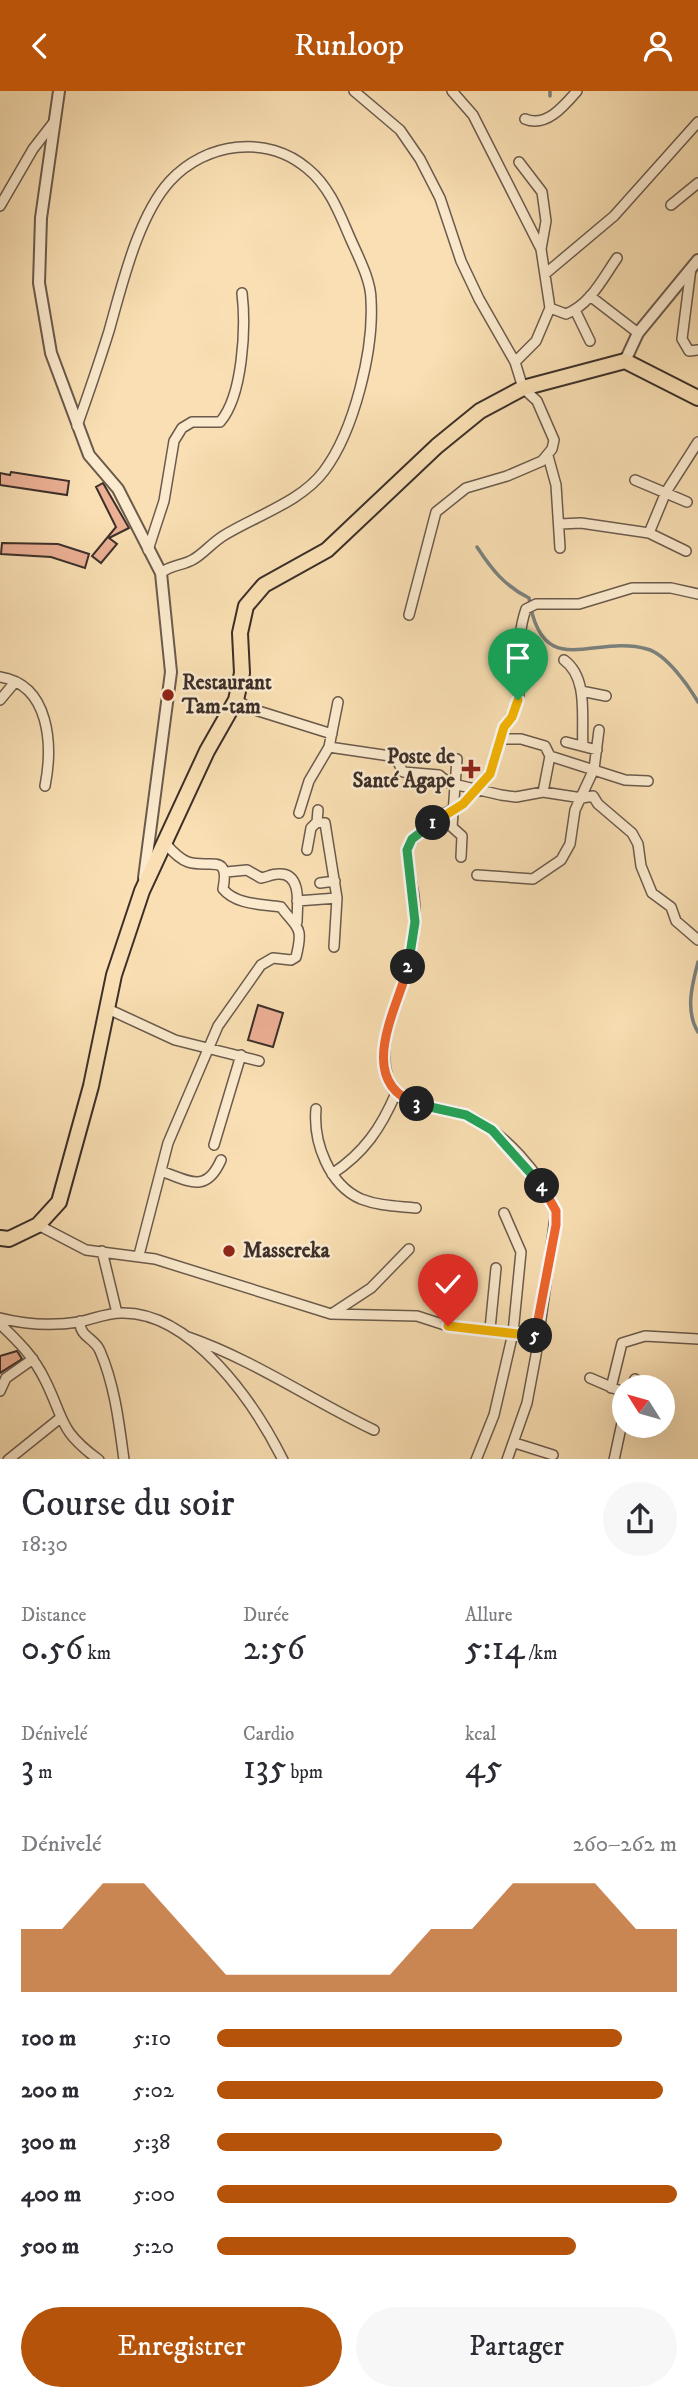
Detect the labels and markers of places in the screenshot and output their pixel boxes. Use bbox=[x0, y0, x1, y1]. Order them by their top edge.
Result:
pin bbox=[488, 628, 548, 700]
place label: Restaurant Tam-tam bbox=[181, 670, 272, 720]
marker: Restaurant Tam-tam bbox=[160, 687, 176, 703]
place label: Poste de Santé Agape bbox=[353, 744, 455, 794]
marker: Poste de Santé Agape bbox=[461, 759, 481, 779]
pin: 1 bbox=[416, 805, 450, 841]
pin: 2 bbox=[390, 949, 426, 985]
pin: 3 bbox=[400, 1087, 434, 1121]
pin: 4 bbox=[524, 1169, 560, 1203]
place label: Massereka bbox=[243, 1238, 331, 1264]
marker: Massereka bbox=[221, 1243, 237, 1259]
pin bbox=[418, 1254, 478, 1326]
pin: 5 bbox=[518, 1319, 552, 1353]

